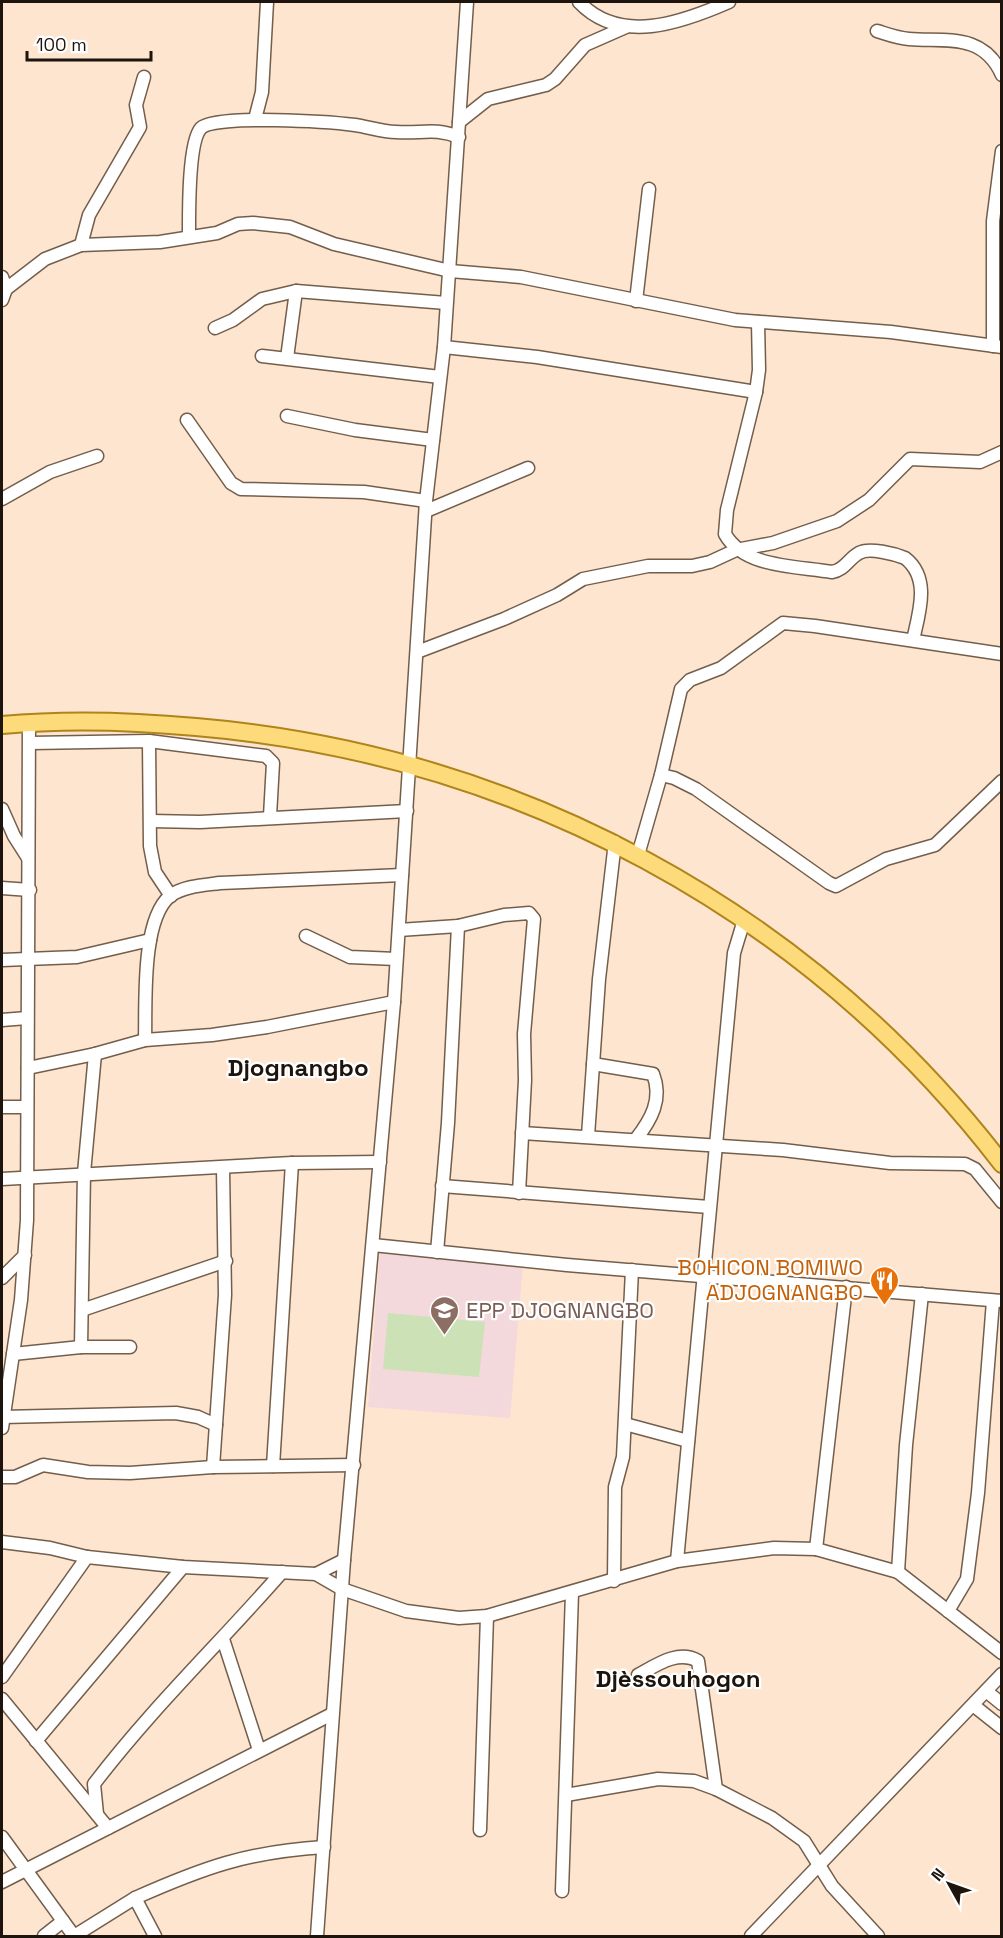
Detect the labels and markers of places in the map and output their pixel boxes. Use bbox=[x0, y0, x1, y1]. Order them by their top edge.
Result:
place label: BOHICON BOMIWO ADJOGNANGBO bbox=[677, 1253, 863, 1306]
restaurant icon: BOHICON BOMIWO ADJOGNANGBO bbox=[868, 1264, 900, 1306]
school or university icon: EPP DJOGNANGBO bbox=[429, 1294, 461, 1336]
place label: EPP DJOGNANGBO bbox=[466, 1296, 654, 1324]

